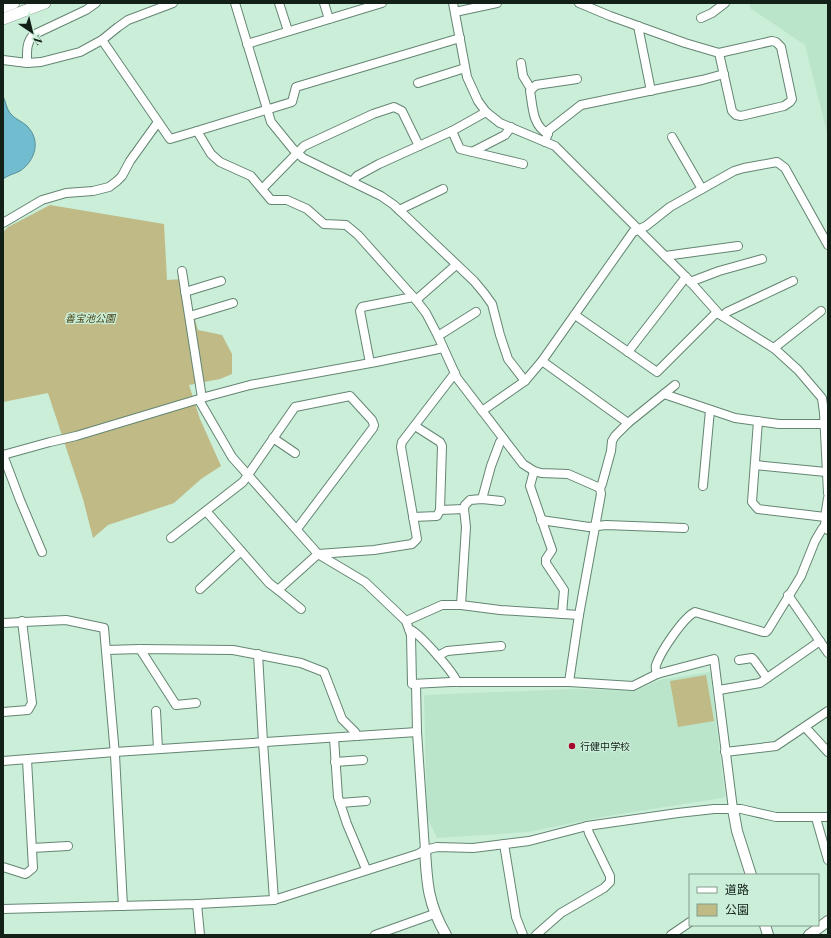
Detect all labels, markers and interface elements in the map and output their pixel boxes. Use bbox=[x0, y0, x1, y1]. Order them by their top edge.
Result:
north arrow bbox=[12, 12, 52, 52]
text: N bbox=[30, 32, 46, 49]
park label: 善宝池公園 bbox=[65, 311, 117, 325]
place label: 行健中学校 bbox=[580, 739, 630, 753]
marker: 行健中学校 bbox=[567, 741, 577, 751]
legend bbox=[689, 874, 819, 926]
text: 道路 bbox=[725, 881, 749, 897]
text: 公園 bbox=[725, 901, 749, 917]

